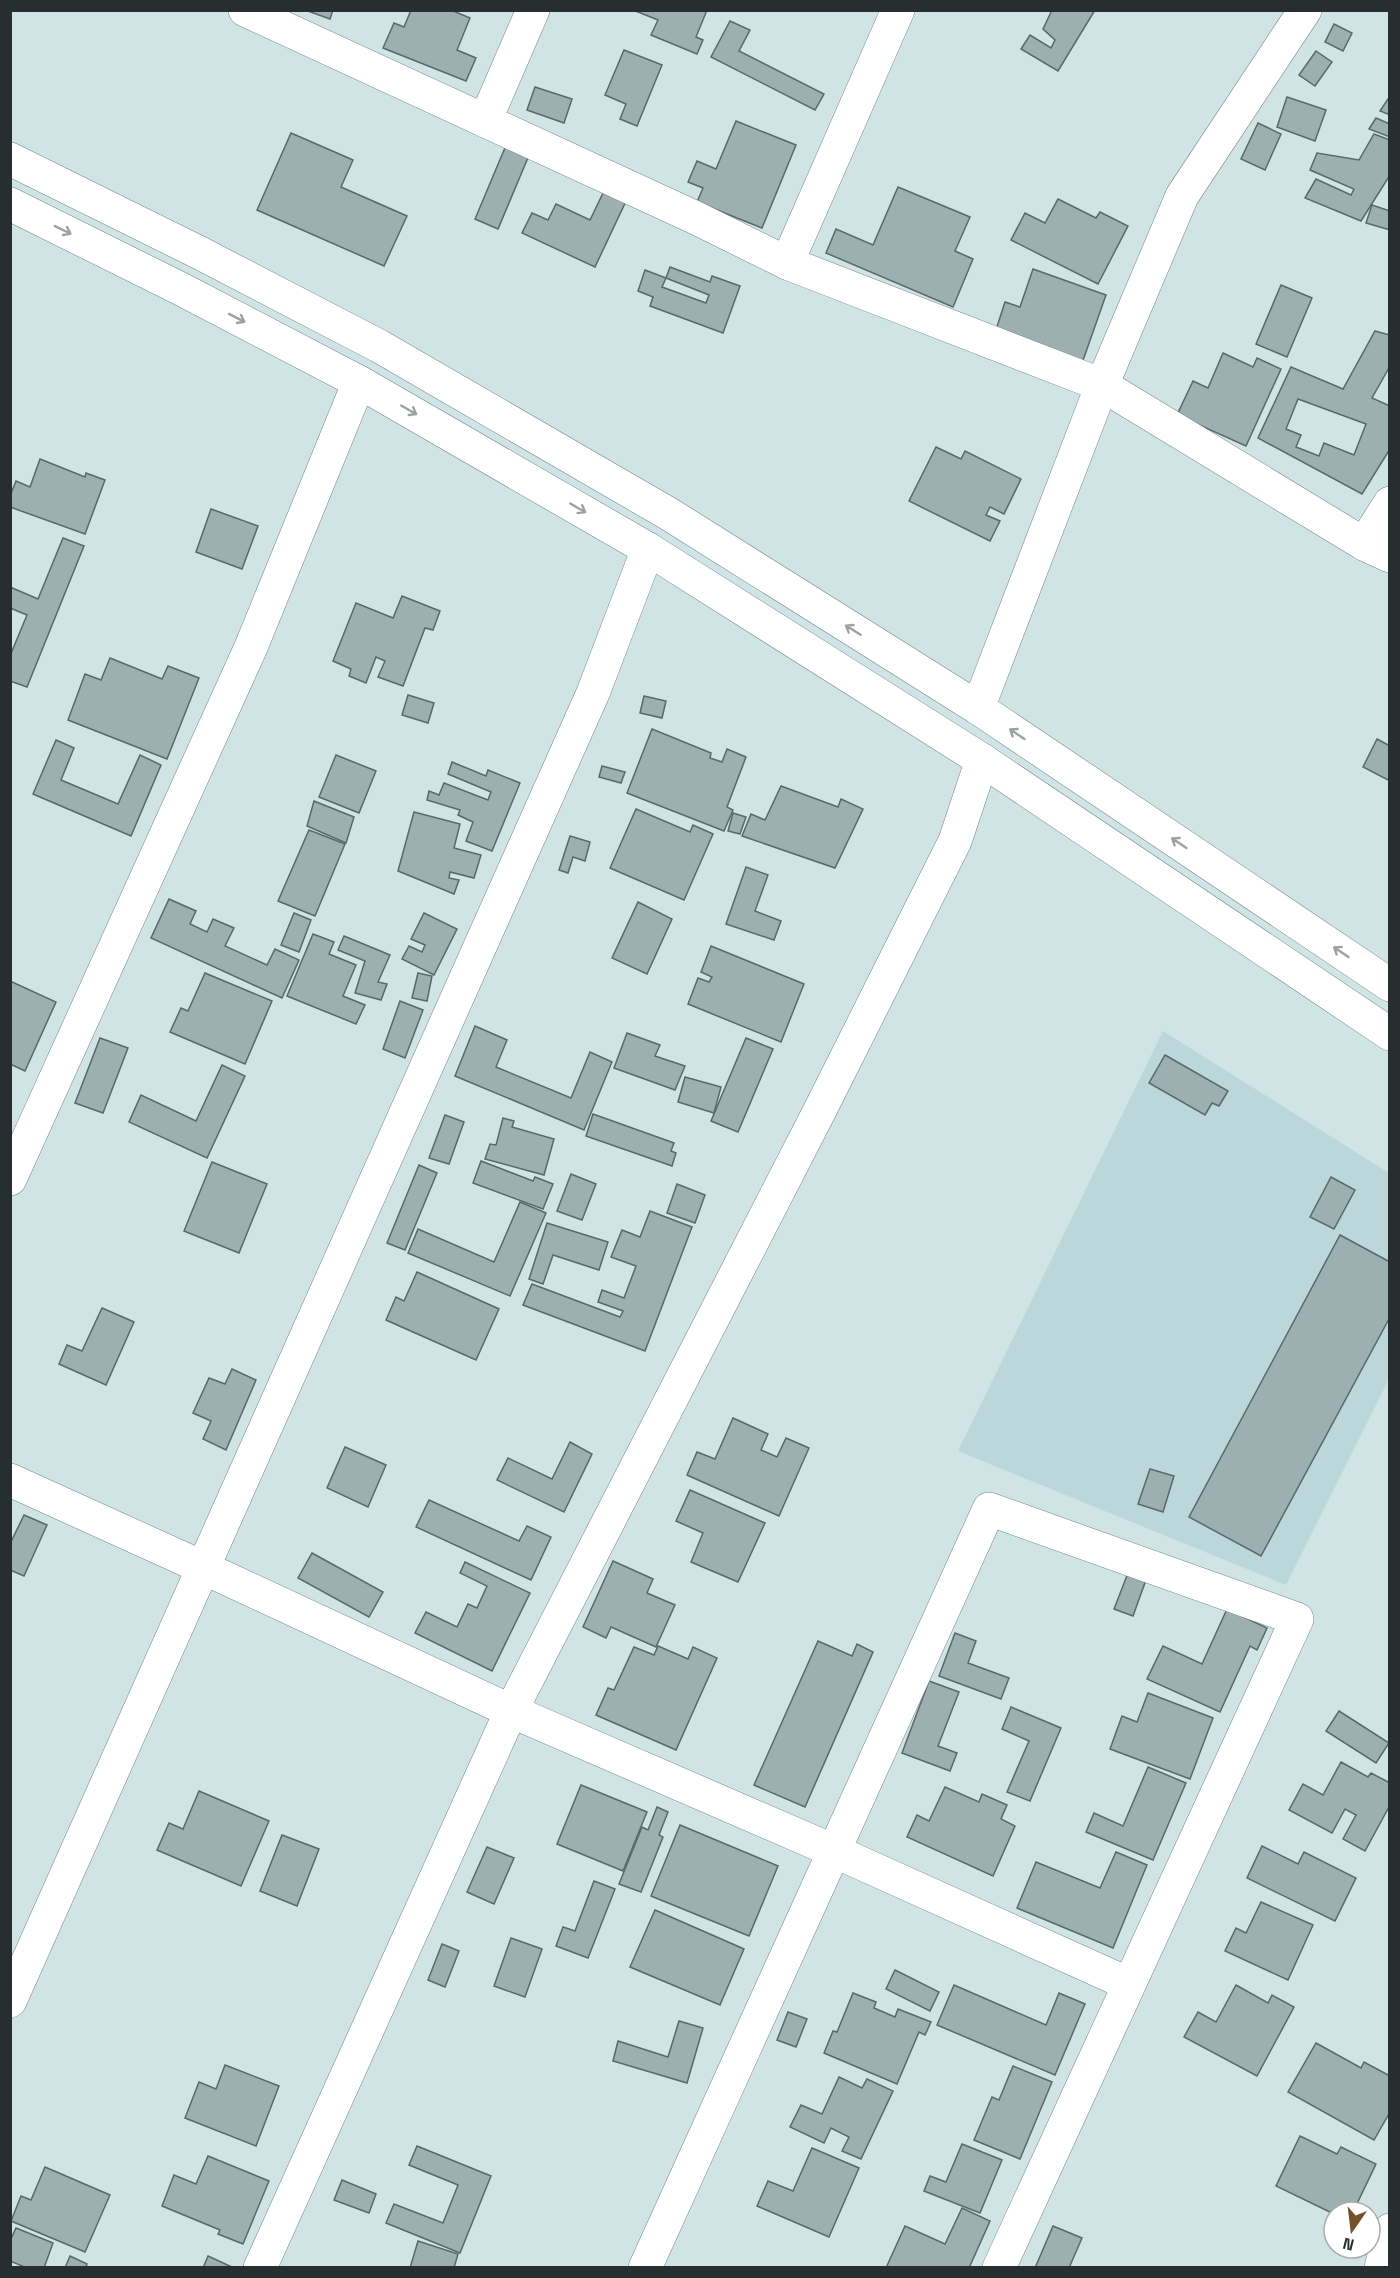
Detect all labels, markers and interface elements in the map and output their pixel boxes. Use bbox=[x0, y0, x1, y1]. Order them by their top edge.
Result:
one-way arrow bbox=[53, 225, 71, 237]
one-way arrow bbox=[228, 312, 245, 324]
one-way arrow bbox=[400, 405, 417, 417]
one-way arrow bbox=[568, 503, 586, 514]
one-way arrow bbox=[845, 623, 862, 635]
one-way arrow bbox=[1010, 728, 1026, 740]
one-way arrow bbox=[1171, 837, 1188, 849]
one-way arrow bbox=[1333, 946, 1350, 958]
north arrow bbox=[1322, 2200, 1382, 2260]
text: N bbox=[1341, 2233, 1356, 2256]

